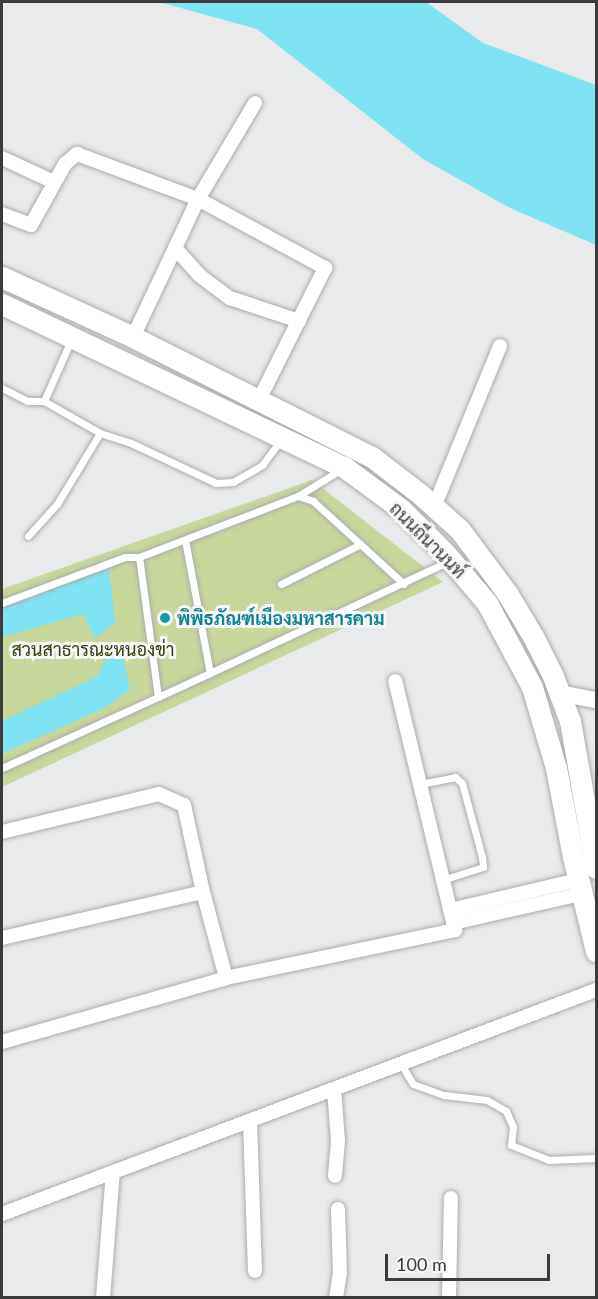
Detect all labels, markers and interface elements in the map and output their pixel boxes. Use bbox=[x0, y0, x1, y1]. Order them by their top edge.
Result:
street label: ถนนถีนานนท์ bbox=[385, 497, 471, 583]
place label: พิพิธภัณฑ์เมืองมหาสารคาม bbox=[177, 607, 385, 629]
marker: พิพิธภัณฑ์เมืองมหาสารคาม bbox=[158, 611, 172, 625]
park label: สวนสาธารณะหนองข่า bbox=[11, 638, 175, 660]
scale bar bbox=[388, 1242, 553, 1280]
text: 100 m bbox=[396, 1253, 447, 1275]

